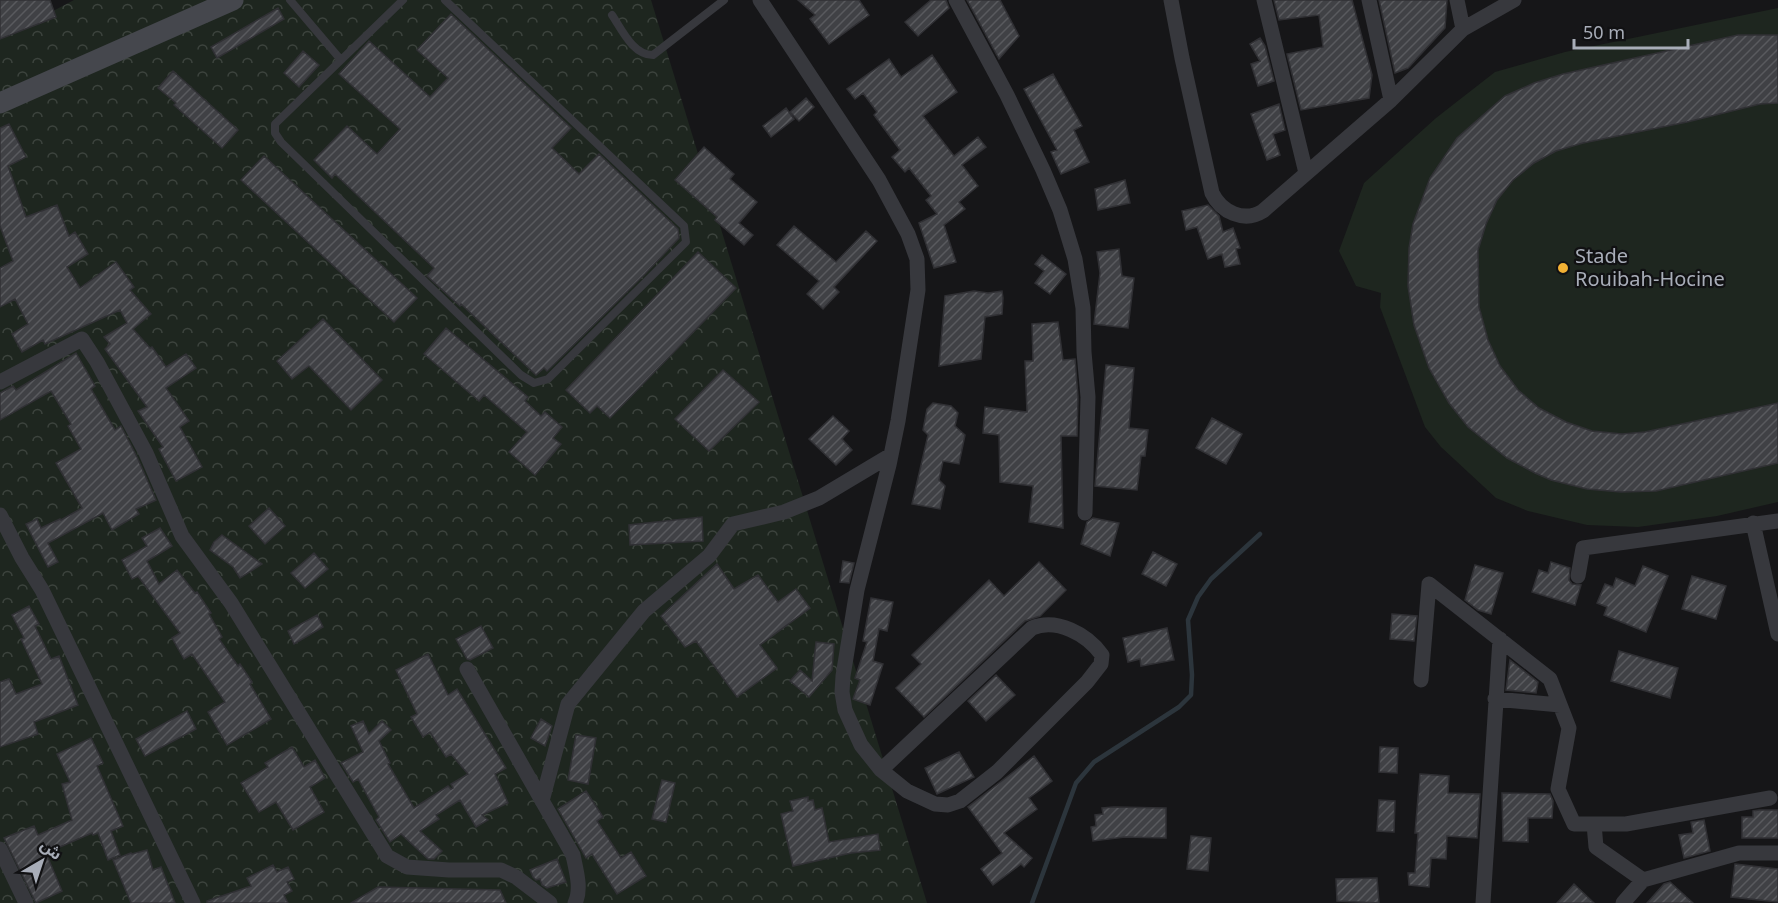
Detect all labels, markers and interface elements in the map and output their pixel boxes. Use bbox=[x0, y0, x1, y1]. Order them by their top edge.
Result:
scale bar bbox=[1574, 12, 1688, 50]
text: 50 m bbox=[1583, 20, 1625, 44]
place label: Stade Rouibah-Hocine bbox=[1575, 242, 1725, 292]
marker: Stade Rouibah-Hocine bbox=[1556, 261, 1570, 275]
north arrow bbox=[12, 831, 72, 891]
text: ش bbox=[36, 834, 67, 865]

